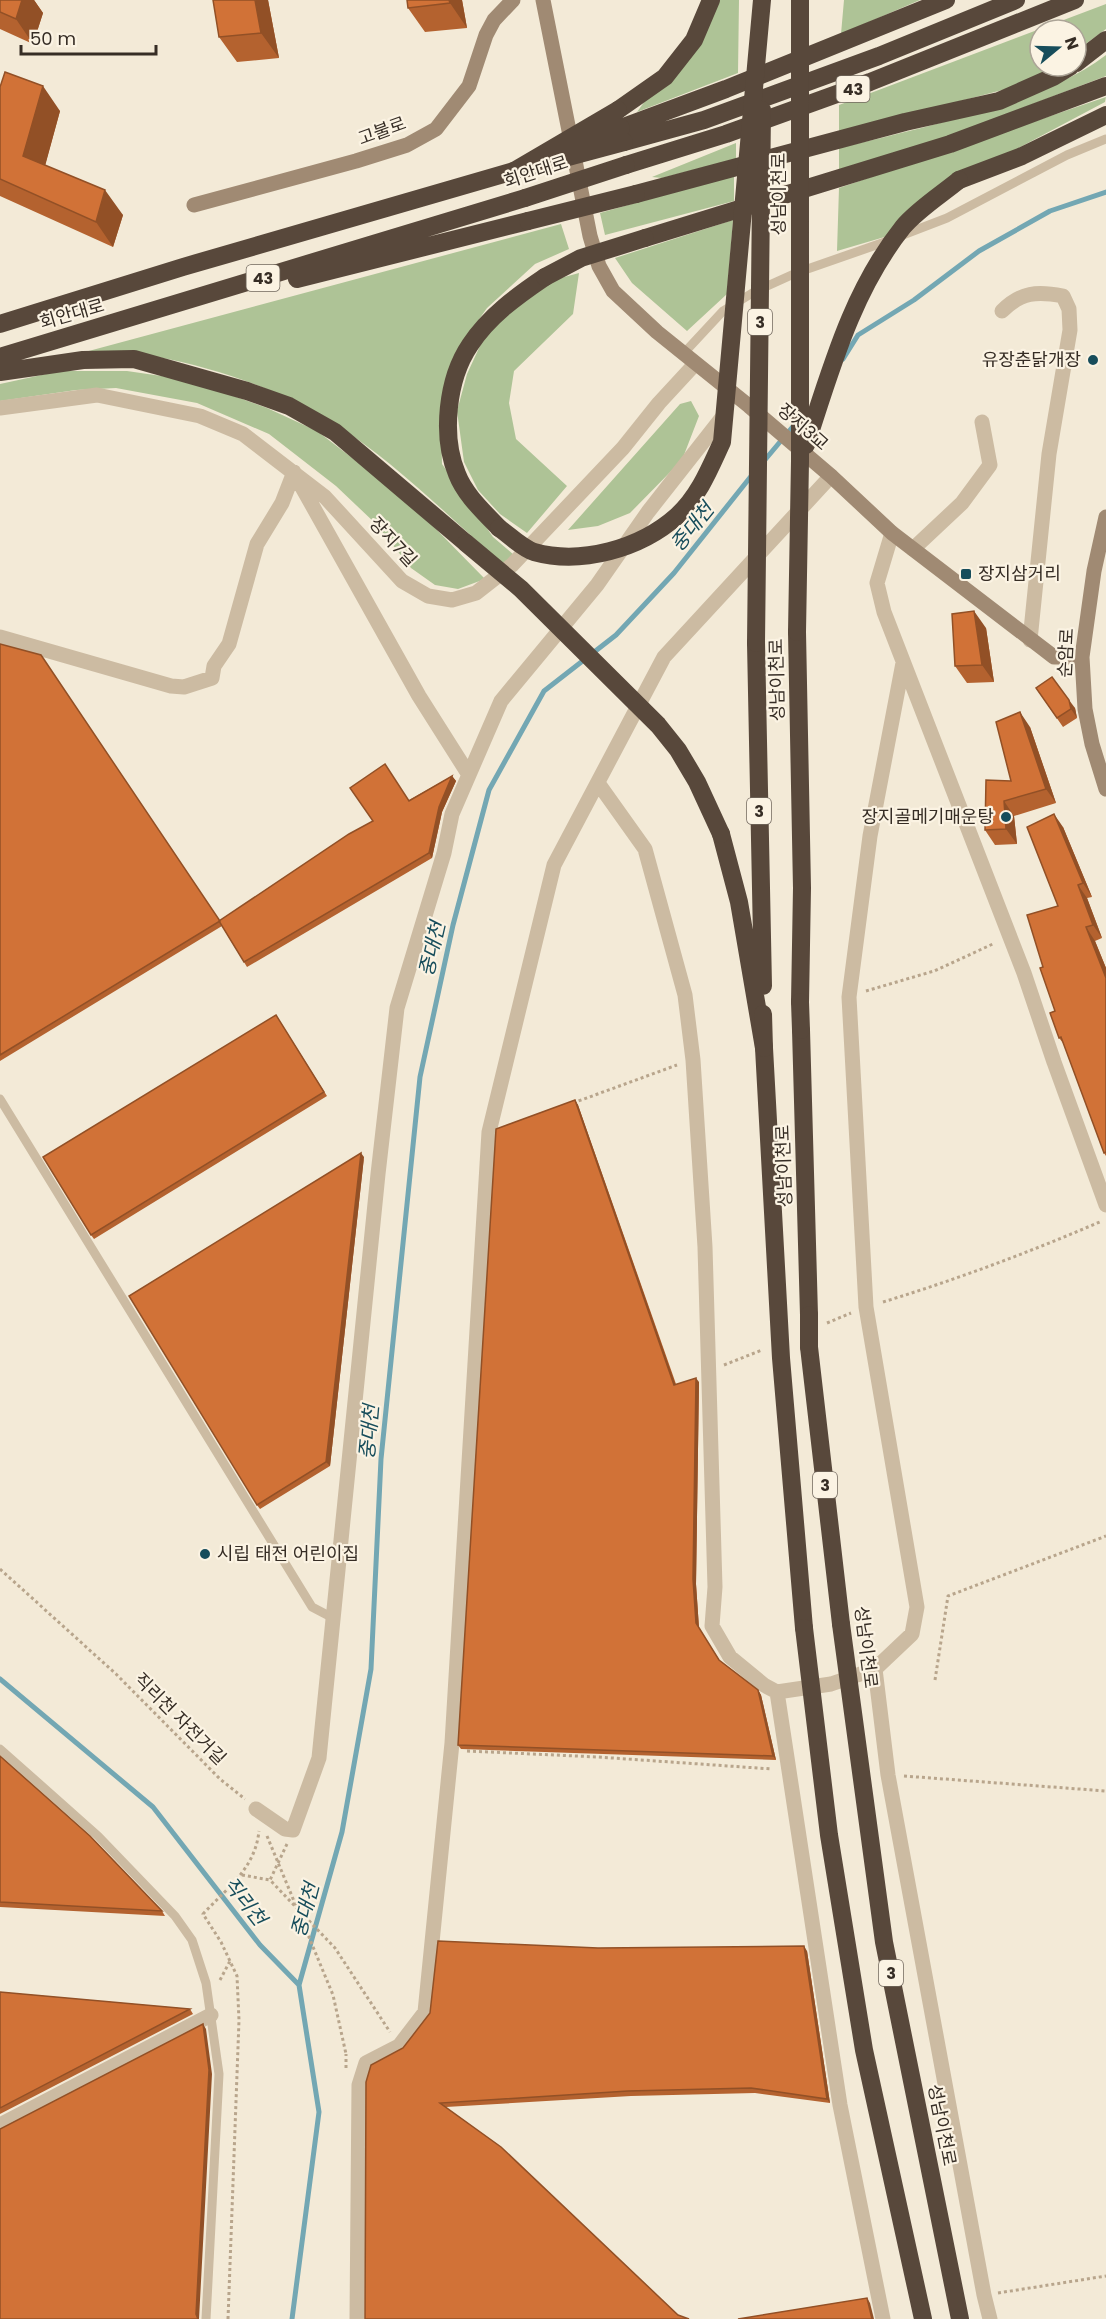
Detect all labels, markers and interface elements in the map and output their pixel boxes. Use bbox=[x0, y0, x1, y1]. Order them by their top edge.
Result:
scale bar bbox=[21, 18, 156, 56]
north arrow bbox=[1028, 18, 1088, 78]
text: 50 m bbox=[30, 26, 76, 51]
text: N bbox=[1059, 34, 1085, 53]
road number: 43 bbox=[836, 76, 870, 102]
street label: 고불로 bbox=[354, 110, 409, 151]
street label: 회안대로 bbox=[500, 149, 571, 194]
street label: 성남이천로 bbox=[766, 153, 791, 235]
road number: 43 bbox=[246, 265, 280, 291]
street label: 회안대로 bbox=[37, 292, 107, 335]
road number: 3 bbox=[748, 309, 772, 335]
place label: 유장춘닭개장 bbox=[982, 347, 1081, 372]
marker: 유장춘닭개장 bbox=[1086, 353, 1100, 367]
street label: 장지3교 bbox=[772, 397, 834, 456]
water label: 중대천 bbox=[664, 495, 722, 557]
street label: 장지7길 bbox=[364, 511, 423, 572]
place label: 장지삼거리 bbox=[978, 561, 1061, 586]
marker: 장지삼거리 bbox=[959, 567, 973, 581]
street label: 순암로 bbox=[1052, 628, 1079, 678]
street label: 성남이천로 bbox=[763, 638, 790, 722]
road number: 3 bbox=[747, 798, 771, 824]
place label: 장지골메기매운탕 bbox=[862, 804, 994, 829]
marker: 장지골메기매운탕 bbox=[999, 810, 1013, 824]
water label: 중대천 bbox=[412, 916, 452, 979]
street label: 성남이천로 bbox=[770, 1124, 797, 1208]
water label: 중대천 bbox=[353, 1401, 386, 1461]
road number: 3 bbox=[813, 1472, 837, 1498]
place label: 시립 태전 어린이집 bbox=[217, 1541, 359, 1566]
marker: 시립 태전 어린이집 bbox=[198, 1547, 212, 1561]
street label: 성남이천로 bbox=[849, 1604, 884, 1690]
street label: 직리천 자전거길 bbox=[129, 1667, 232, 1770]
water label: 직리천 bbox=[217, 1871, 275, 1933]
water label: 중대천 bbox=[284, 1877, 326, 1940]
road number: 3 bbox=[879, 1960, 903, 1986]
street label: 성남이천로 bbox=[922, 2082, 963, 2168]

